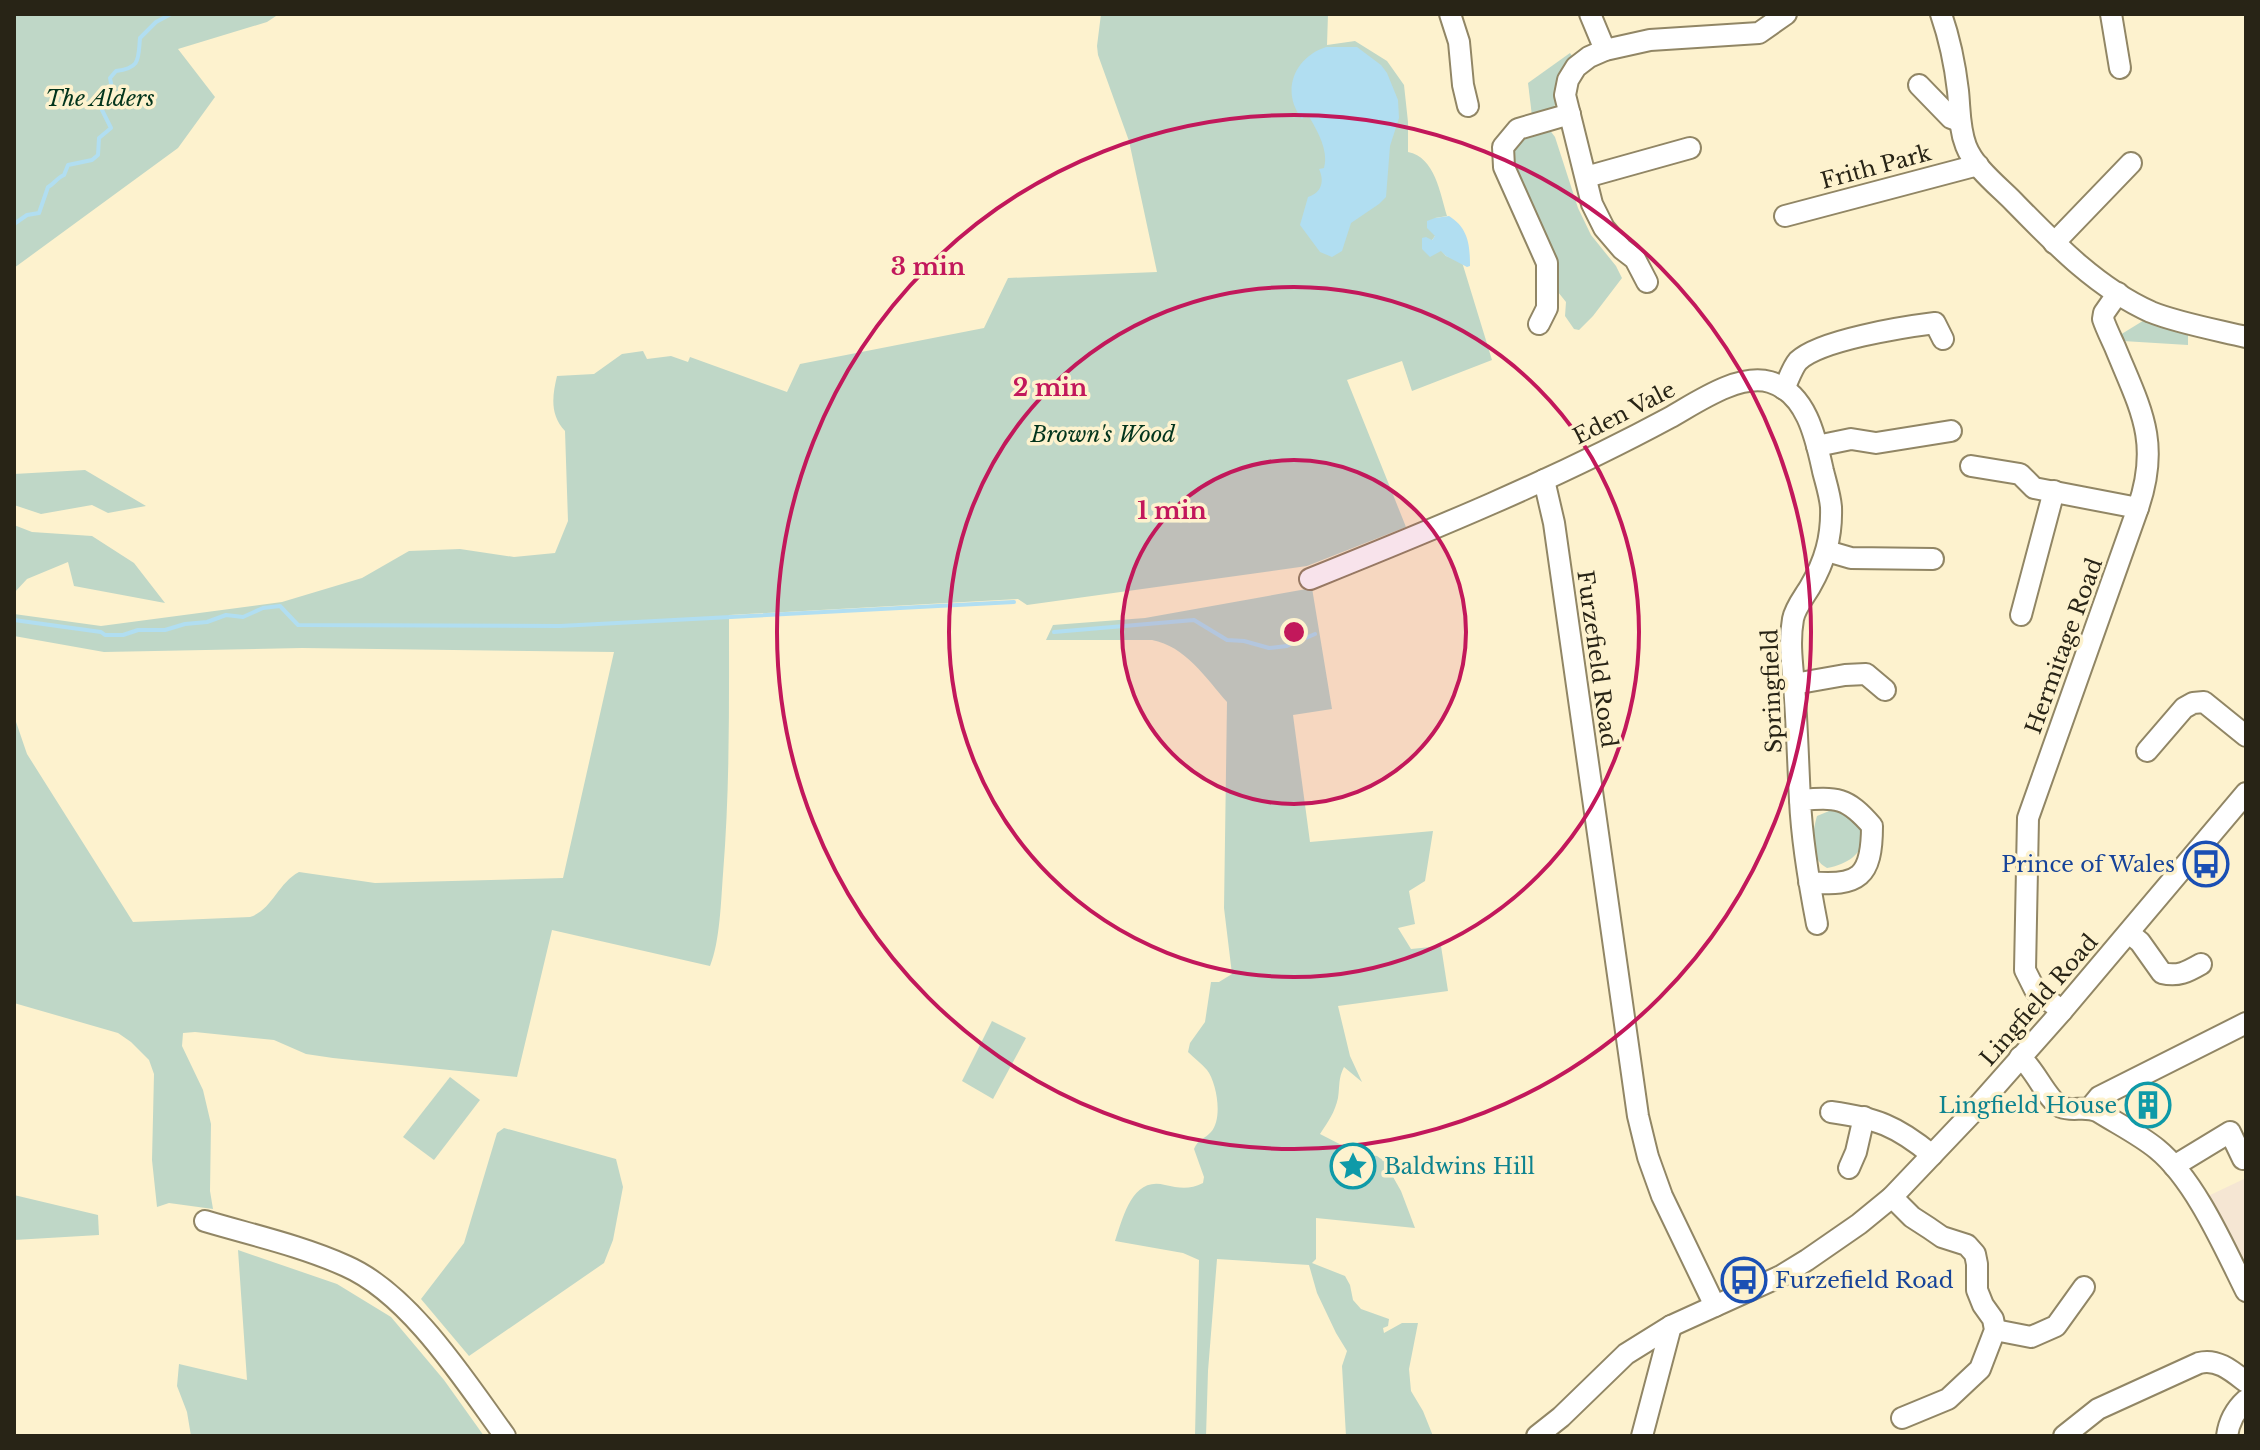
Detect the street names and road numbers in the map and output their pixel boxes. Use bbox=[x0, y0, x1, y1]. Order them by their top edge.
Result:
street label: Frith Park bbox=[1818, 139, 1935, 195]
street label: Eden Vale bbox=[1568, 376, 1680, 450]
street label: Hermitage Road bbox=[2020, 554, 2108, 738]
street label: Furzefield Road bbox=[1571, 569, 1623, 749]
street label: Springfield bbox=[1756, 628, 1788, 754]
street label: Lingfield Road bbox=[1974, 929, 2104, 1071]

